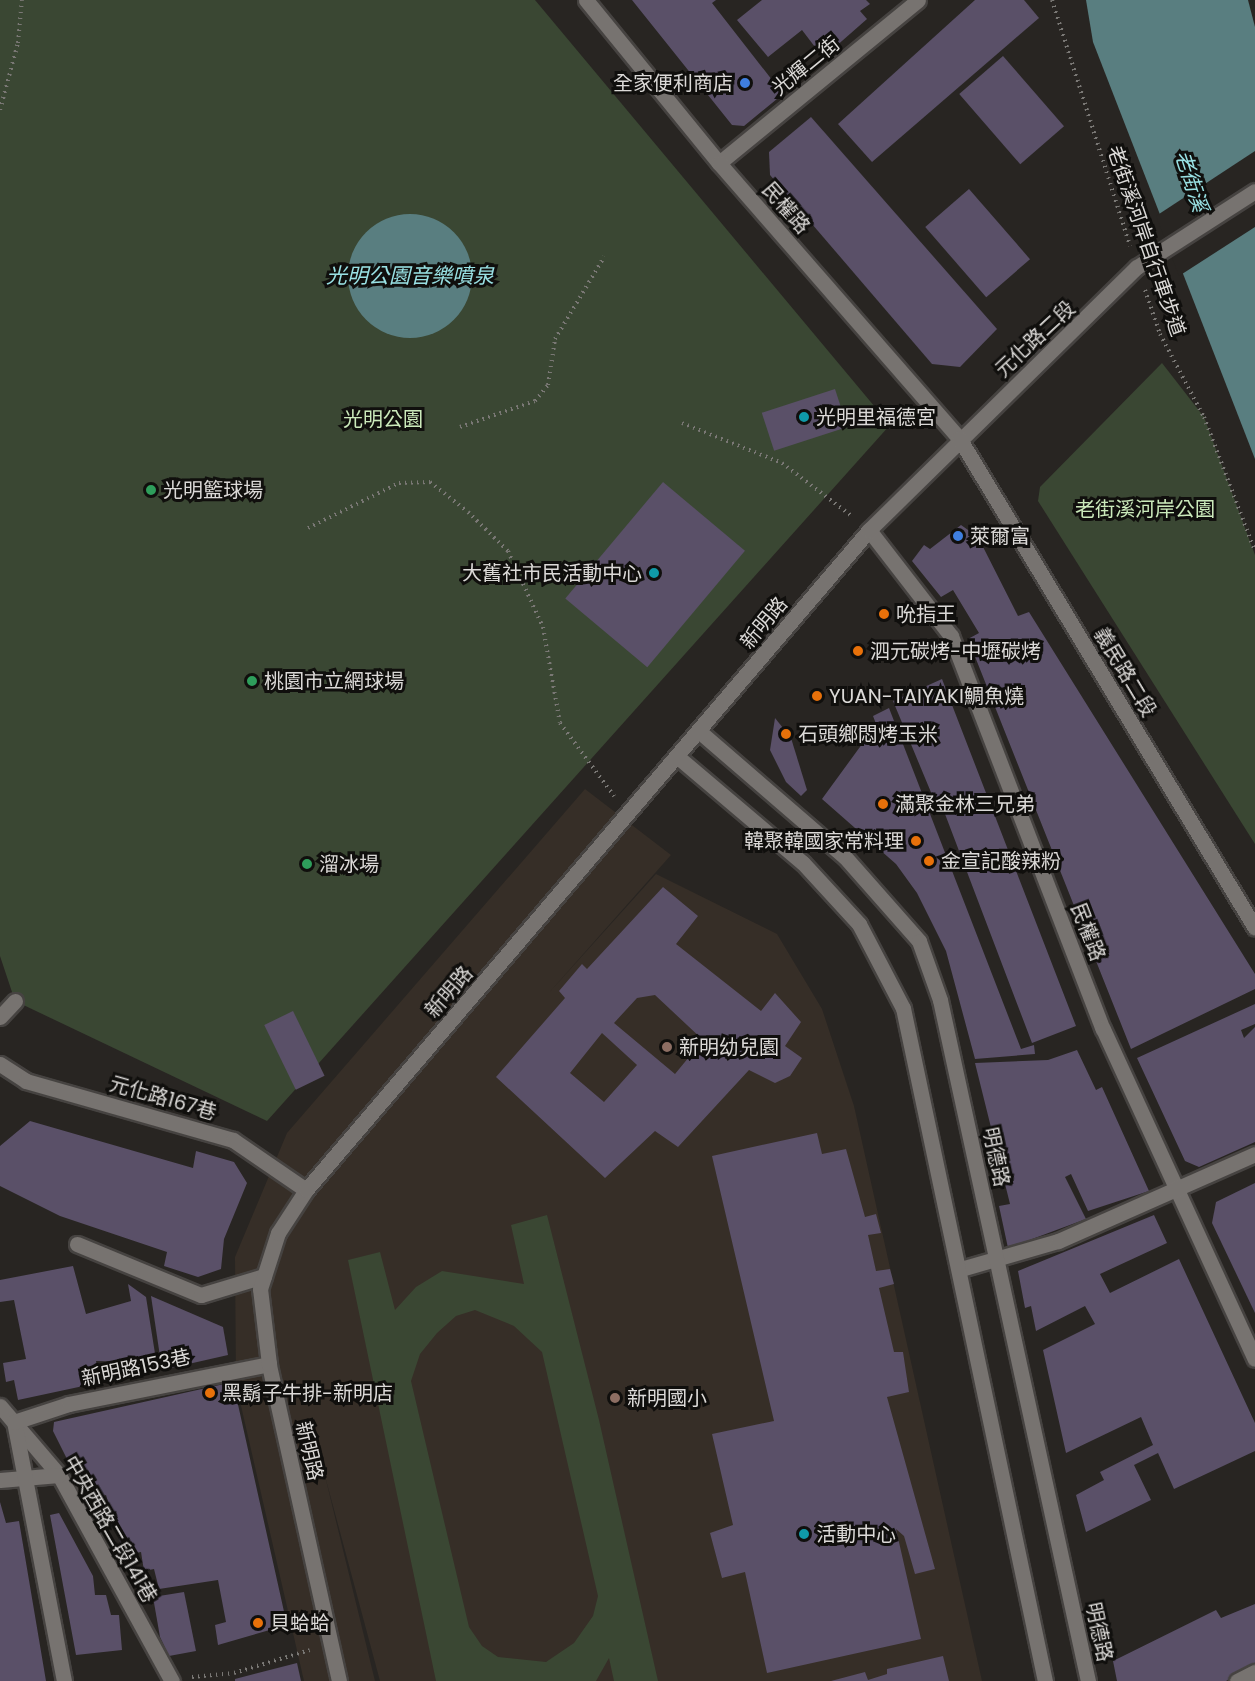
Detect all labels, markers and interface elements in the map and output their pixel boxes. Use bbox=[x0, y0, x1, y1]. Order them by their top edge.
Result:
street label: 光輝二街 bbox=[767, 32, 845, 100]
place label: 全家便利商店 bbox=[613, 71, 733, 95]
marker: 全家便利商店 bbox=[738, 76, 752, 90]
street label: 老街溪河岸自行車步道 bbox=[1102, 143, 1190, 339]
water label: 老街溪 bbox=[1169, 147, 1213, 215]
street label: 民權路 bbox=[757, 177, 815, 239]
water label: 光明公園音樂噴泉 bbox=[326, 263, 494, 289]
street label: 元化路二段 bbox=[990, 296, 1080, 382]
place label: 光明里福德宮 bbox=[816, 405, 936, 429]
park label: 光明公園 bbox=[343, 407, 423, 431]
marker: 光明里福德宮 bbox=[797, 410, 811, 424]
place label: 光明籃球場 bbox=[163, 478, 263, 502]
marker: 光明籃球場 bbox=[144, 483, 158, 497]
park label: 老街溪河岸公園 bbox=[1075, 497, 1215, 521]
place label: 萊爾富 bbox=[970, 524, 1030, 548]
marker: 萊爾富 bbox=[951, 529, 965, 543]
place label: 大舊社市民活動中心 bbox=[462, 561, 642, 585]
marker: 大舊社市民活動中心 bbox=[647, 566, 661, 580]
street label: 新明路 bbox=[736, 592, 792, 654]
place label: 吮指王 bbox=[896, 602, 956, 626]
marker: 吮指王 bbox=[877, 607, 891, 621]
street label: 義民路二段 bbox=[1089, 623, 1161, 721]
place label: 泗元碳烤-中壢碳烤 bbox=[870, 639, 1041, 663]
marker: 泗元碳烤-中壢碳烤 bbox=[851, 644, 865, 658]
place label: 桃園市立網球場 bbox=[264, 669, 404, 693]
marker: 桃園市立網球場 bbox=[245, 674, 259, 688]
place label: YUAN-TAIYAKI鯛魚燒 bbox=[829, 684, 1024, 708]
marker: YUAN-TAIYAKI鯛魚燒 bbox=[810, 689, 824, 703]
place label: 石頭鄉悶烤玉米 bbox=[798, 722, 938, 746]
marker: 石頭鄉悶烤玉米 bbox=[779, 727, 793, 741]
place label: 滿聚金林三兄弟 bbox=[895, 792, 1035, 816]
marker: 滿聚金林三兄弟 bbox=[876, 797, 890, 811]
place label: 韓聚韓國家常料理 bbox=[744, 829, 904, 853]
marker: 韓聚韓國家常料理 bbox=[909, 834, 923, 848]
place label: 金宣記酸辣粉 bbox=[941, 849, 1061, 873]
place label: 溜冰場 bbox=[319, 852, 379, 876]
marker: 金宣記酸辣粉 bbox=[922, 854, 936, 868]
marker: 溜冰場 bbox=[300, 857, 314, 871]
street label: 民權路 bbox=[1066, 900, 1110, 964]
street label: 新明路 bbox=[420, 961, 478, 1023]
place label: 新明幼兒園 bbox=[679, 1035, 779, 1059]
marker: 新明幼兒園 bbox=[660, 1040, 674, 1054]
street label: 元化路167巷 bbox=[107, 1071, 219, 1125]
street label: 明德路 bbox=[978, 1125, 1014, 1189]
street label: 新明路153巷 bbox=[79, 1345, 193, 1391]
place label: 黑鬍子牛排-新明店 bbox=[222, 1381, 393, 1405]
marker: 黑鬍子牛排-新明店 bbox=[203, 1386, 217, 1400]
place label: 新明國小 bbox=[627, 1386, 707, 1410]
marker: 新明國小 bbox=[608, 1391, 622, 1405]
street label: 新明路 bbox=[291, 1419, 327, 1483]
street label: 中央西路二段141巷 bbox=[58, 1451, 162, 1607]
place label: 活動中心 bbox=[816, 1522, 896, 1546]
marker: 活動中心 bbox=[797, 1527, 811, 1541]
street label: 明德路 bbox=[1081, 1600, 1117, 1664]
place label: 貝蛤蛤 bbox=[270, 1611, 330, 1635]
marker: 貝蛤蛤 bbox=[251, 1616, 265, 1630]

